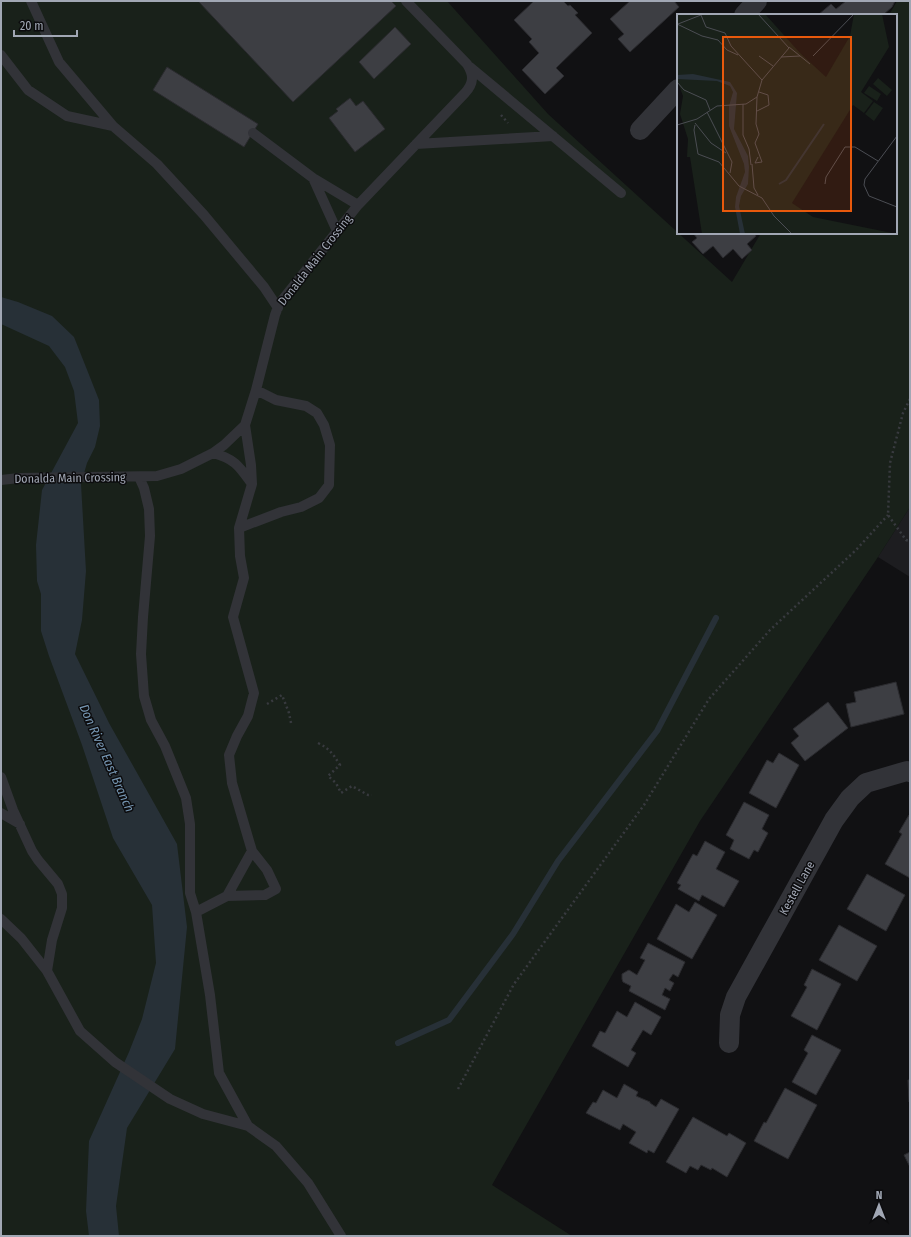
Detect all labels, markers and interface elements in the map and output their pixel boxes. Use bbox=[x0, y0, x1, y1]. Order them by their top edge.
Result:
scale bar bbox=[14, 12, 77, 38]
inset map bbox=[677, 14, 897, 234]
text: 20 m bbox=[20, 19, 44, 33]
street label: Donalda Main Crossing bbox=[275, 212, 355, 308]
street label: Donalda Main Crossing bbox=[14, 470, 126, 486]
water label: Don River East Branch bbox=[76, 702, 138, 814]
street label: Kestell Lane bbox=[776, 859, 818, 917]
north arrow bbox=[859, 1185, 899, 1225]
text: N bbox=[876, 1189, 882, 1202]

